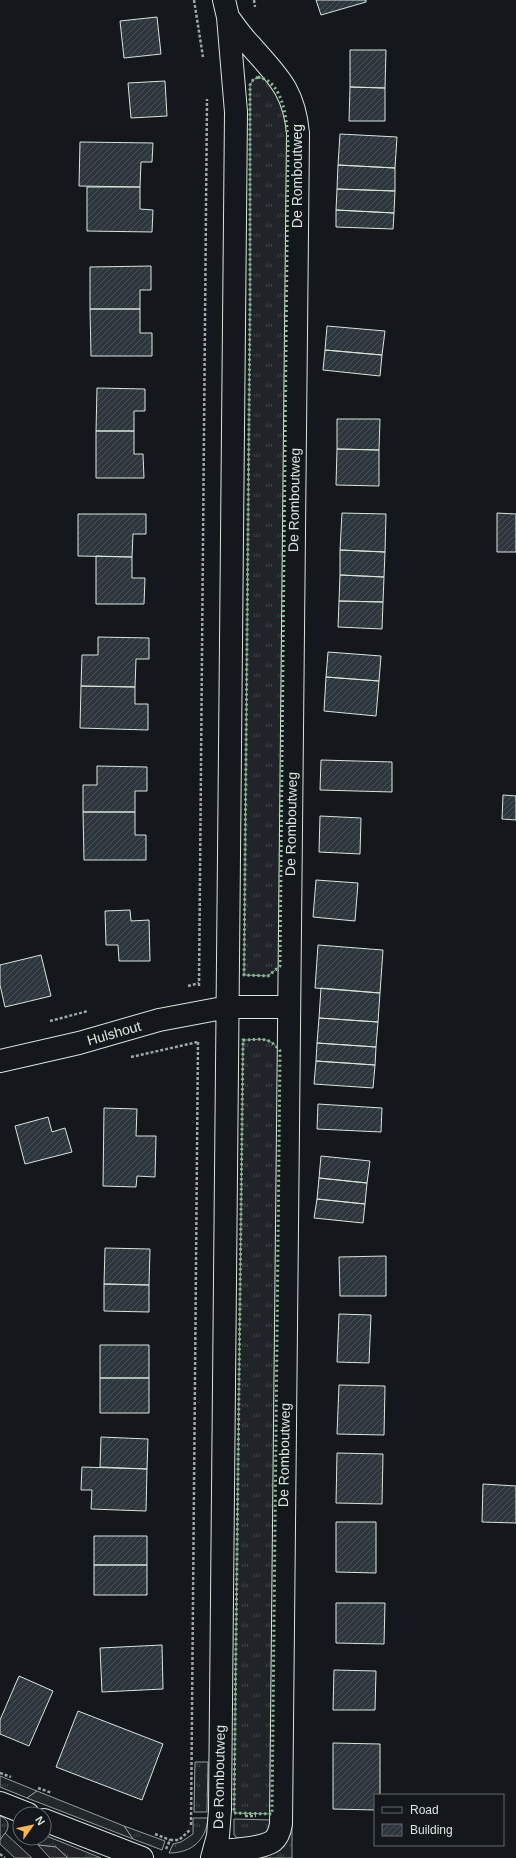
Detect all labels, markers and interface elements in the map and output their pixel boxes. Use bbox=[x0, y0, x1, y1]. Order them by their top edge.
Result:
street label: De Romboutweg bbox=[289, 124, 305, 228]
street label: De Romboutweg bbox=[285, 448, 303, 552]
street label: De Romboutweg bbox=[282, 772, 300, 876]
street label: Hulshout bbox=[85, 1018, 143, 1048]
street label: De Romboutweg bbox=[275, 1403, 293, 1507]
street label: De Romboutweg bbox=[210, 1725, 228, 1829]
legend bbox=[374, 1794, 504, 1846]
text: Road bbox=[410, 1803, 439, 1817]
north arrow bbox=[12, 1806, 52, 1846]
text: N bbox=[33, 1814, 48, 1827]
text: Building bbox=[410, 1823, 453, 1837]

